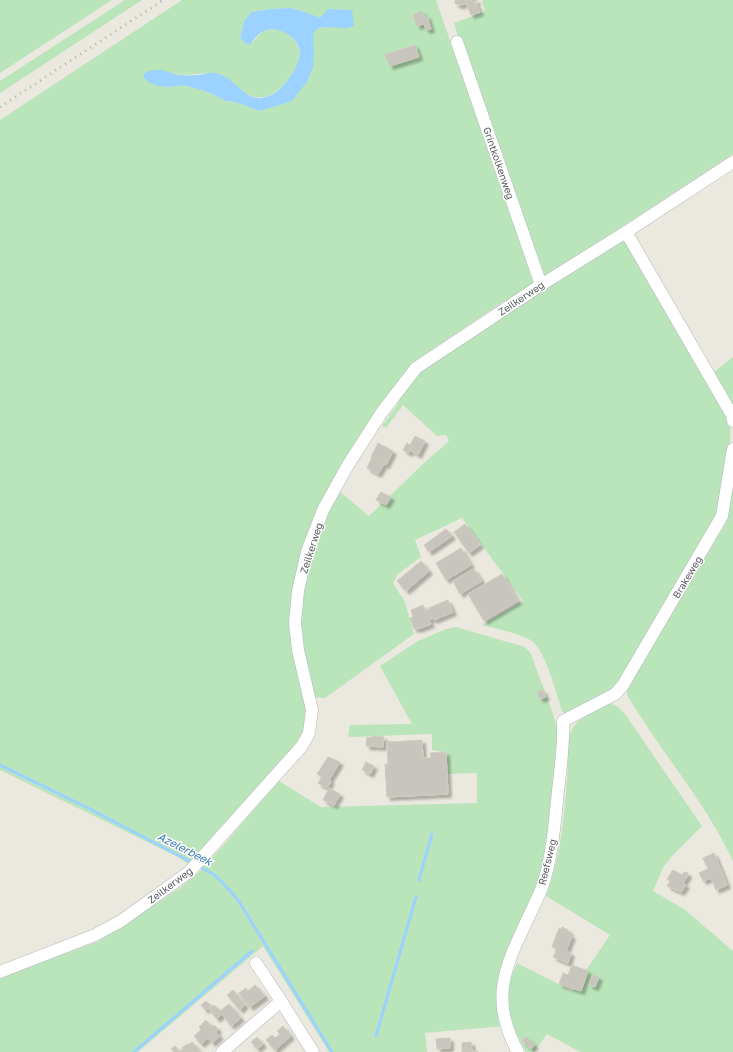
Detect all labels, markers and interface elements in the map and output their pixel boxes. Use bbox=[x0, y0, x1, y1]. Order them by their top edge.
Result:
street label: Grintkolkenweg bbox=[481, 125, 517, 201]
street label: Zeilkerweg bbox=[496, 278, 546, 318]
street label: Zeilkerweg bbox=[297, 521, 325, 575]
street label: Brakeweg bbox=[670, 554, 704, 600]
water label: Azelerbeek bbox=[156, 829, 216, 869]
street label: Reefsweg bbox=[535, 838, 559, 886]
street label: Zeilkerweg bbox=[145, 864, 195, 906]

